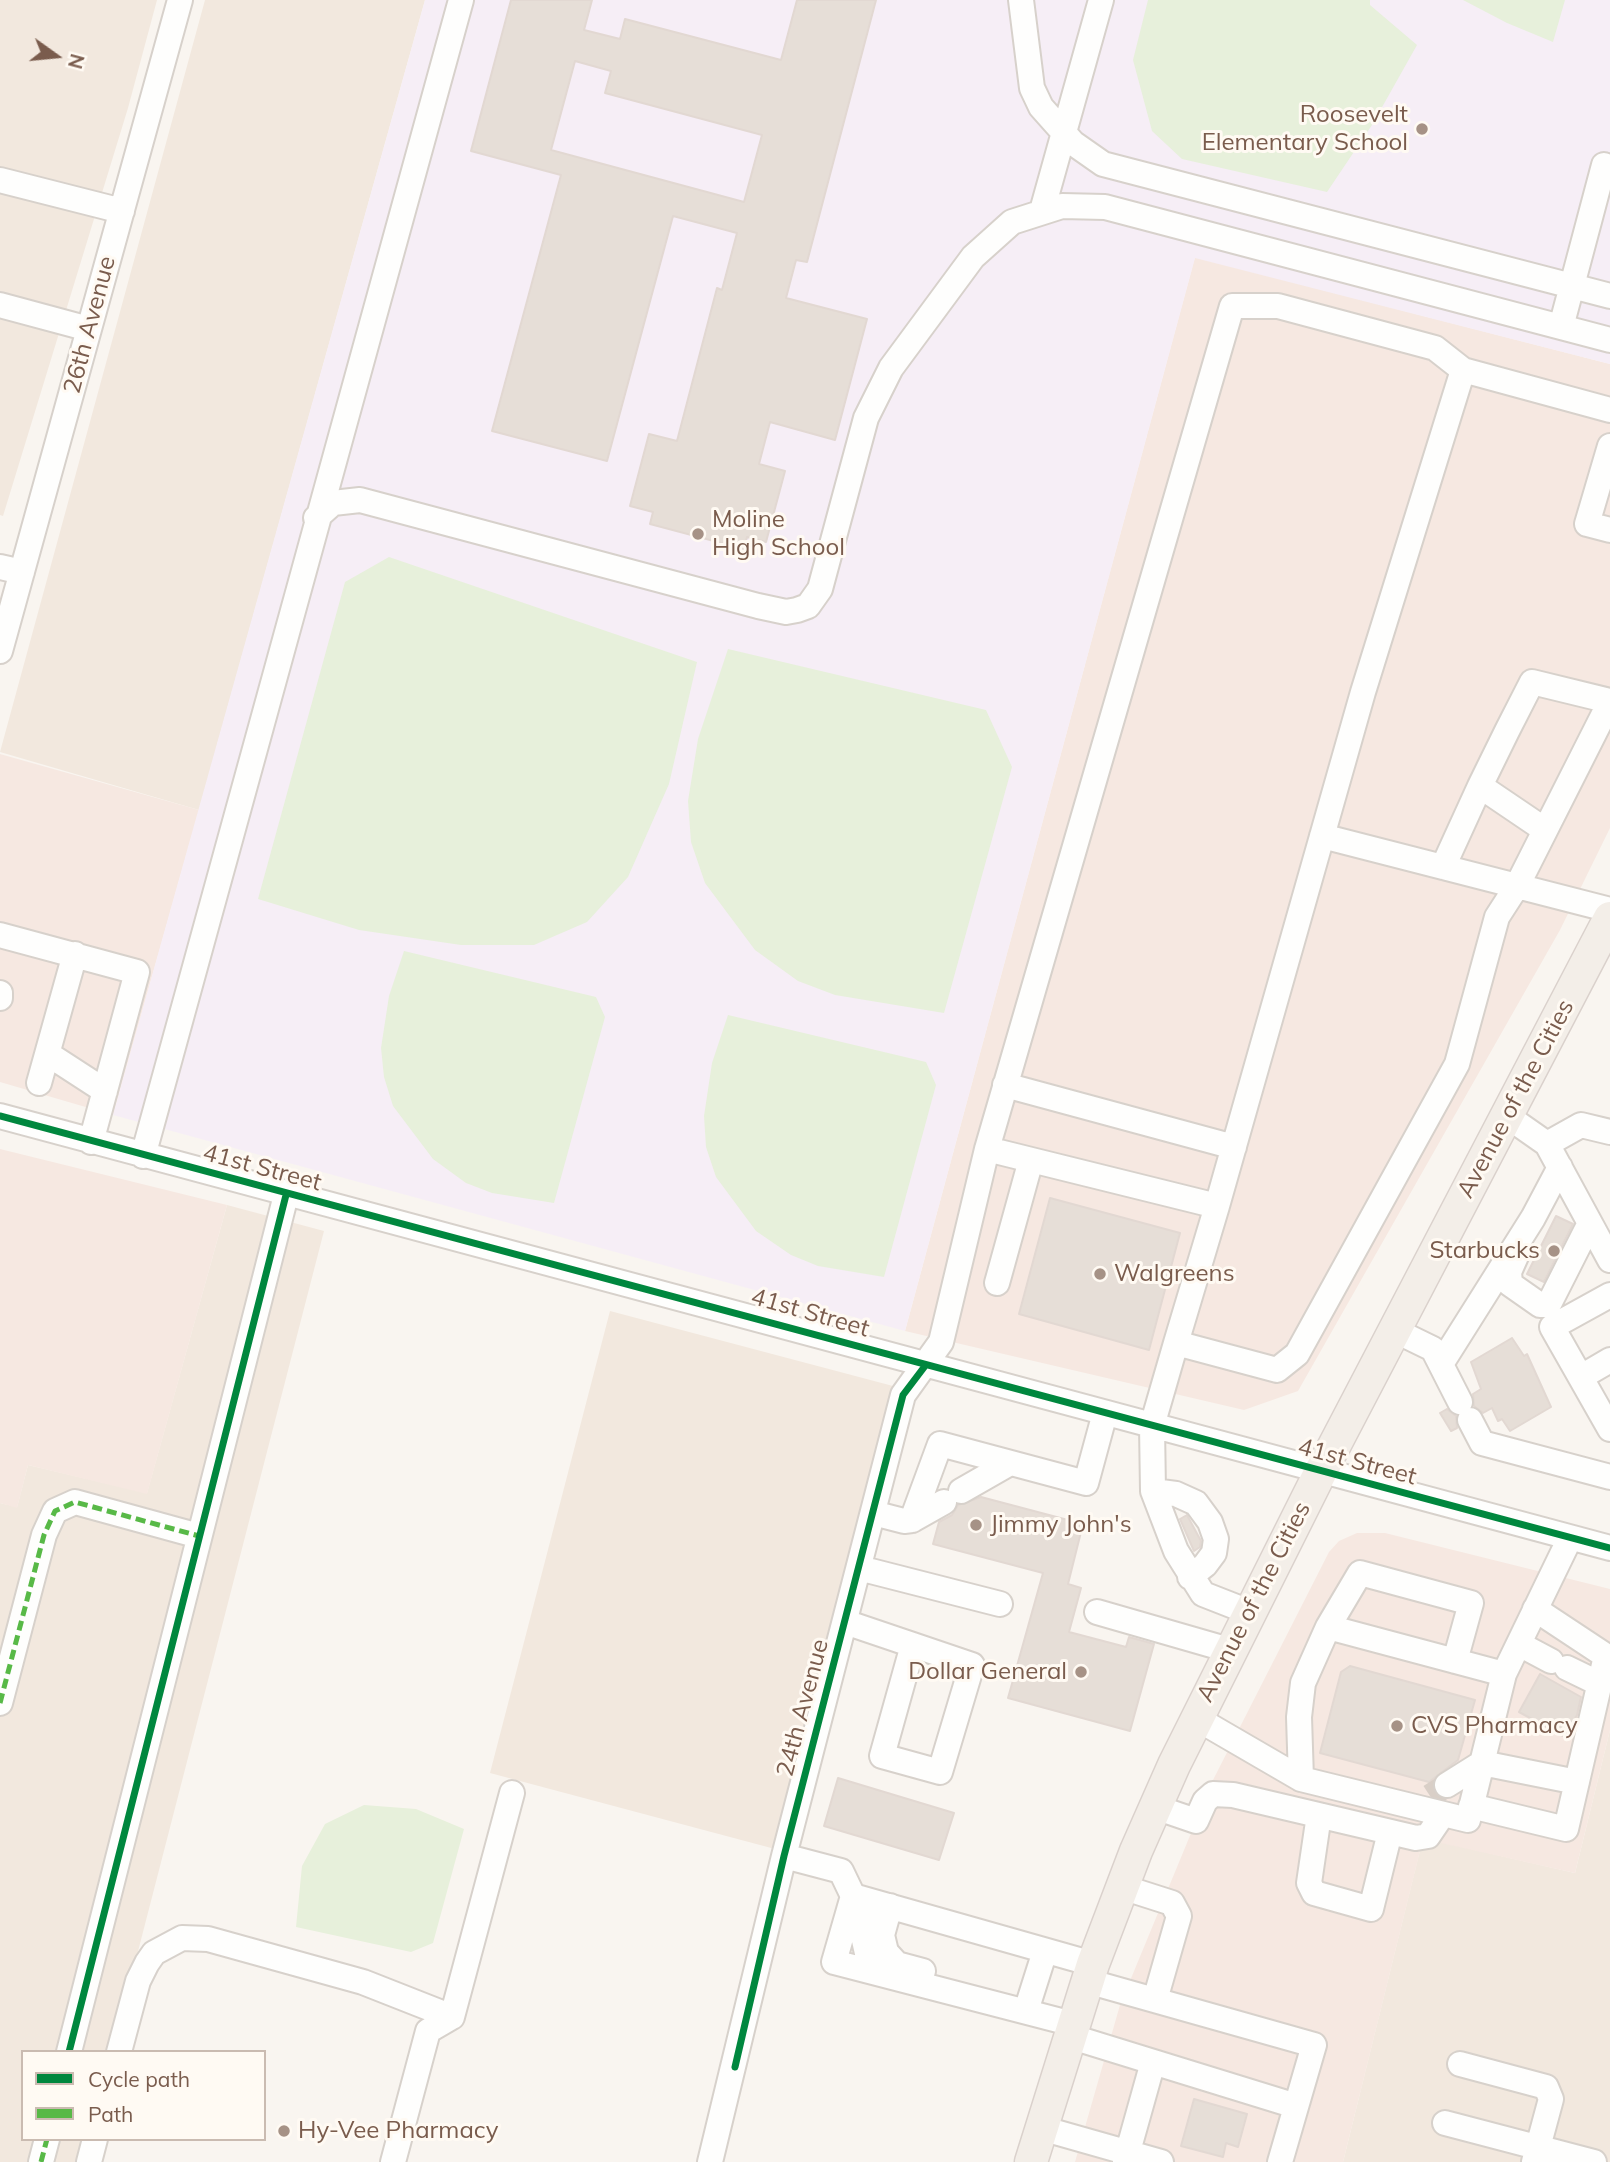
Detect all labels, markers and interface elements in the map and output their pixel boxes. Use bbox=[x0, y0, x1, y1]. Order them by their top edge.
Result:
north arrow bbox=[21, 21, 91, 91]
text: N bbox=[63, 51, 90, 71]
place label: Roosevelt Elementary School bbox=[1202, 101, 1408, 157]
marker: Roosevelt Elementary School bbox=[1414, 121, 1430, 137]
street label: 26th Avenue bbox=[58, 253, 122, 397]
place label: Moline High School bbox=[712, 506, 845, 562]
marker: Moline High School bbox=[690, 526, 706, 542]
street label: Avenue of the Cities bbox=[1451, 995, 1581, 1203]
street label: 41st Street bbox=[200, 1138, 324, 1198]
place label: Starbucks bbox=[1429, 1237, 1540, 1265]
marker: Starbucks bbox=[1546, 1243, 1562, 1259]
place label: Walgreens bbox=[1114, 1260, 1235, 1288]
marker: Walgreens bbox=[1092, 1266, 1108, 1282]
street label: 41st Street bbox=[748, 1282, 872, 1344]
street label: 41st Street bbox=[1295, 1432, 1419, 1492]
street label: Avenue of the Cities bbox=[1191, 1497, 1317, 1707]
place label: Jimmy John's bbox=[990, 1511, 1132, 1539]
marker: Jimmy John's bbox=[968, 1517, 984, 1533]
street label: 24th Avenue bbox=[771, 1636, 835, 1780]
place label: Dollar General bbox=[908, 1658, 1067, 1686]
marker: Dollar General bbox=[1073, 1664, 1089, 1680]
place label: CVS Pharmacy bbox=[1411, 1712, 1578, 1740]
marker: CVS Pharmacy bbox=[1389, 1718, 1405, 1734]
legend bbox=[21, 2050, 266, 2141]
text: Cycle path bbox=[88, 2066, 190, 2092]
text: Path bbox=[88, 2101, 133, 2127]
place label: Hy-Vee Pharmacy bbox=[298, 2117, 499, 2145]
marker: Hy-Vee Pharmacy bbox=[276, 2123, 292, 2139]

